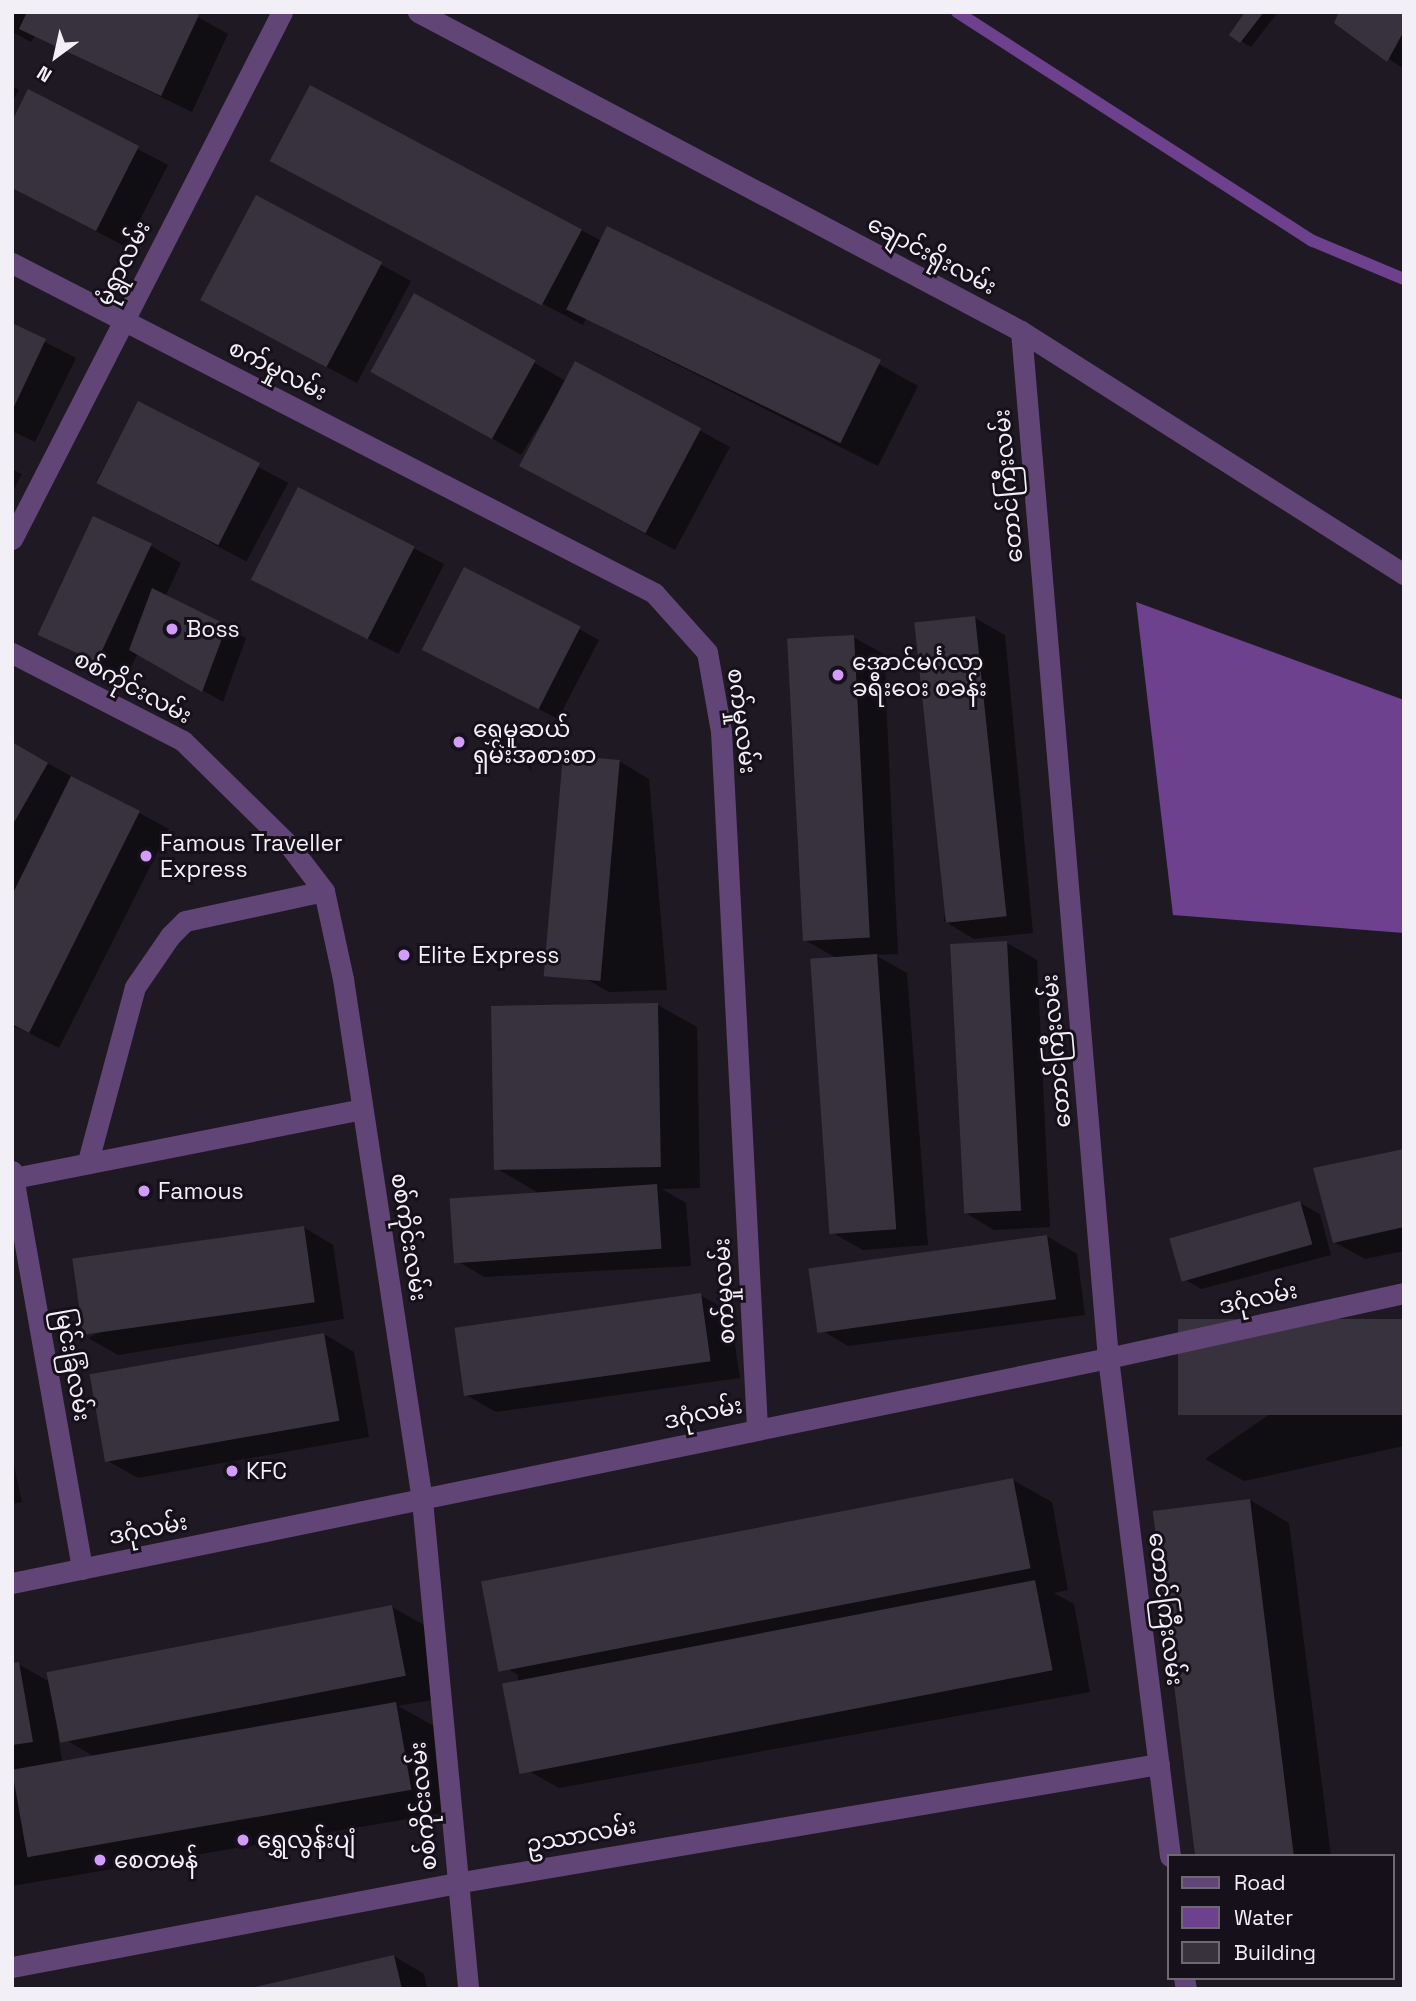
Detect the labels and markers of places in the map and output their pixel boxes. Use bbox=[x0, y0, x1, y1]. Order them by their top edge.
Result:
place label: Boss bbox=[186, 615, 240, 643]
marker: Boss bbox=[164, 621, 180, 637]
place label: အောင်မင်္ဂလာ ခရီးဝေး စခန်း bbox=[852, 648, 987, 702]
marker: အောင်မင်္ဂလာ ခရီးဝေး စခန်း bbox=[830, 667, 846, 683]
place label: ရွှေမူဆယ် ရှမ်းအစားစာ bbox=[473, 715, 597, 769]
marker: ရွှေမူဆယ် ရှမ်းအစားစာ bbox=[451, 734, 467, 750]
place label: Famous Traveller Express bbox=[160, 829, 343, 883]
marker: Famous Traveller Express bbox=[138, 848, 154, 864]
place label: Elite Express bbox=[418, 941, 559, 969]
marker: Elite Express bbox=[396, 947, 412, 963]
place label: Famous bbox=[158, 1177, 244, 1205]
marker: Famous bbox=[136, 1183, 152, 1199]
place label: KFC bbox=[246, 1457, 287, 1485]
marker: KFC bbox=[224, 1463, 240, 1479]
place label: ရွှေလွန်းပျံ bbox=[257, 1826, 355, 1854]
marker: ရွှေလွန်းပျံ bbox=[235, 1832, 251, 1848]
place label: စေတမန် bbox=[114, 1846, 198, 1874]
marker: စေတမန် bbox=[92, 1852, 108, 1868]

